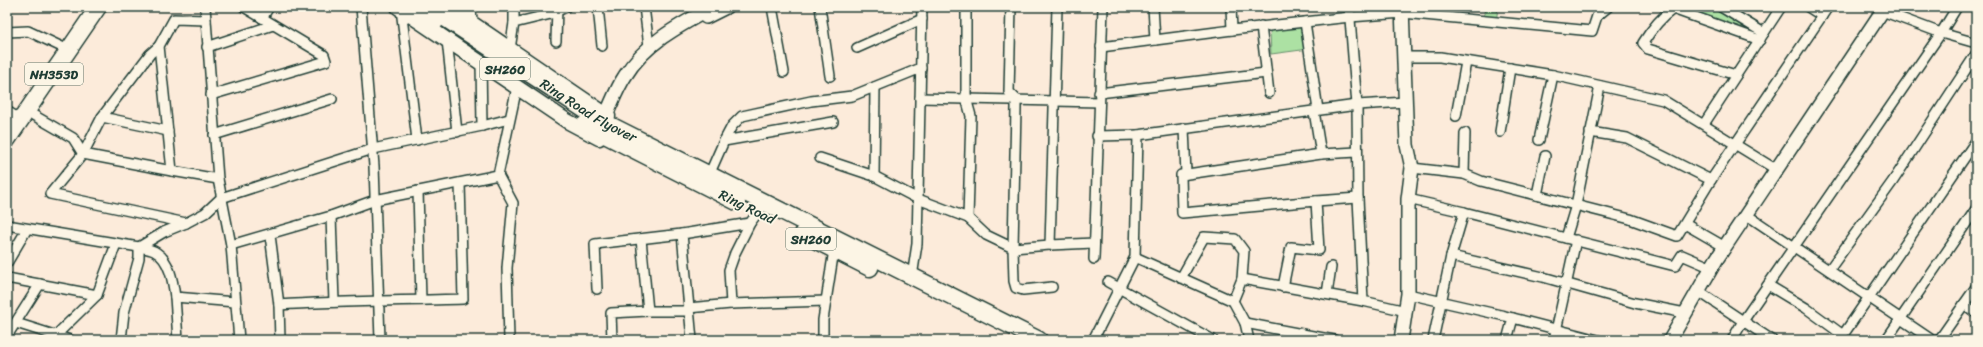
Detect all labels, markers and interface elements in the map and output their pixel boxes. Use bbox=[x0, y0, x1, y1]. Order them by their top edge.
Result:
road number: SH260 bbox=[480, 58, 530, 80]
road number: NH353D bbox=[25, 63, 83, 85]
street label: Ring Road Flyover bbox=[535, 71, 643, 150]
street label: Ring Road bbox=[714, 182, 781, 232]
road number: SH260 bbox=[786, 228, 836, 250]

